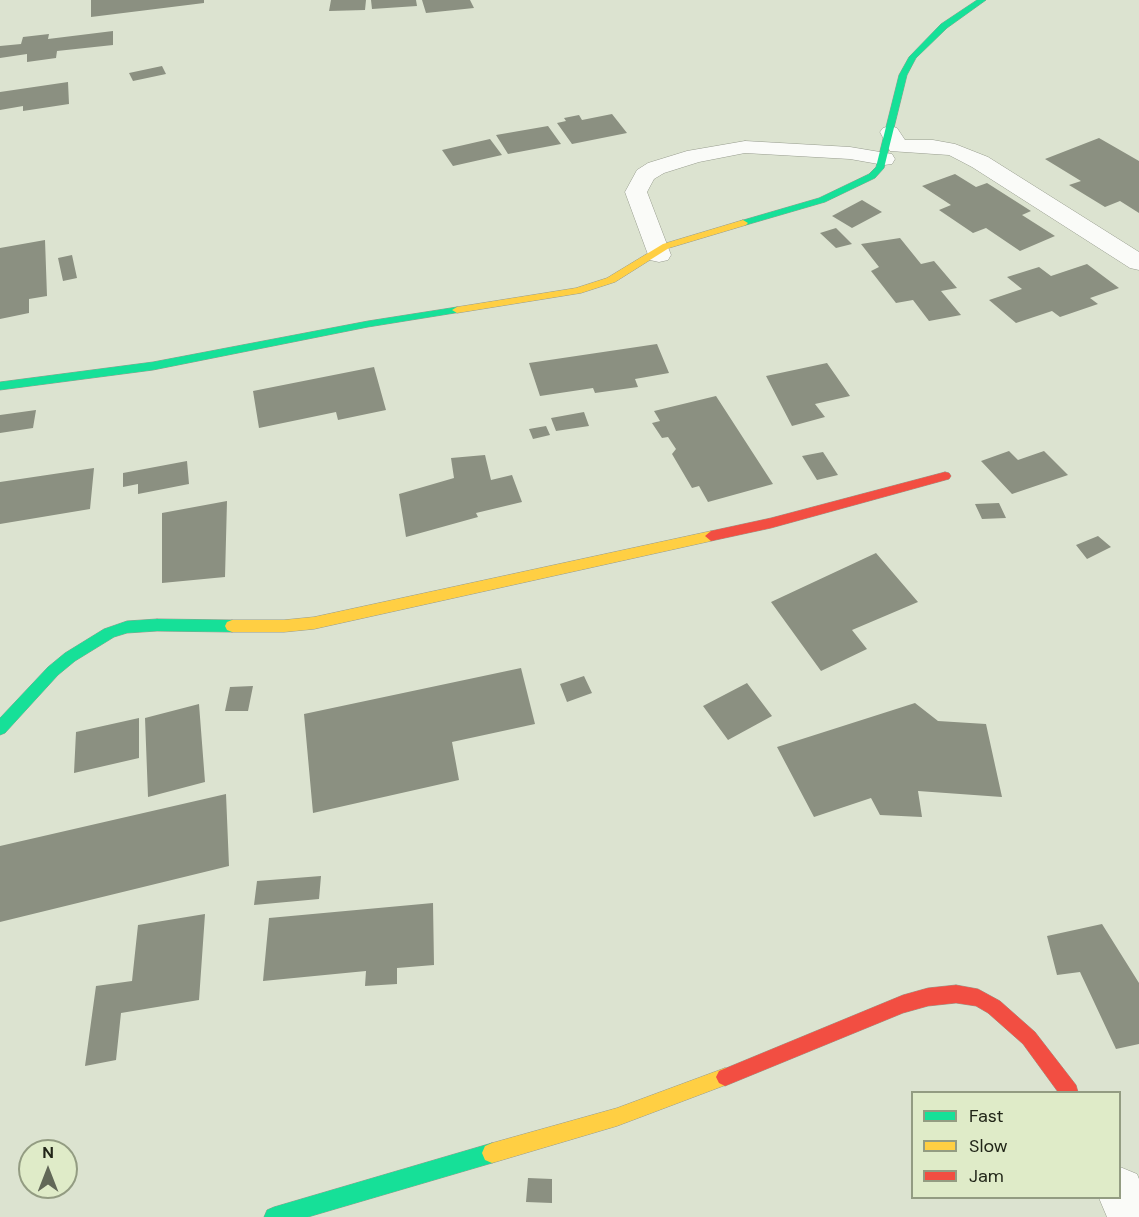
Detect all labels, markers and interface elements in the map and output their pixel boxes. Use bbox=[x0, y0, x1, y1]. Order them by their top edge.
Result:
legend bbox=[911, 1091, 1121, 1199]
text: Fast bbox=[969, 1104, 1004, 1128]
text: Slow bbox=[969, 1134, 1008, 1158]
north arrow bbox=[18, 1139, 78, 1199]
text: N bbox=[42, 1142, 54, 1163]
text: Jam bbox=[969, 1164, 1004, 1188]

